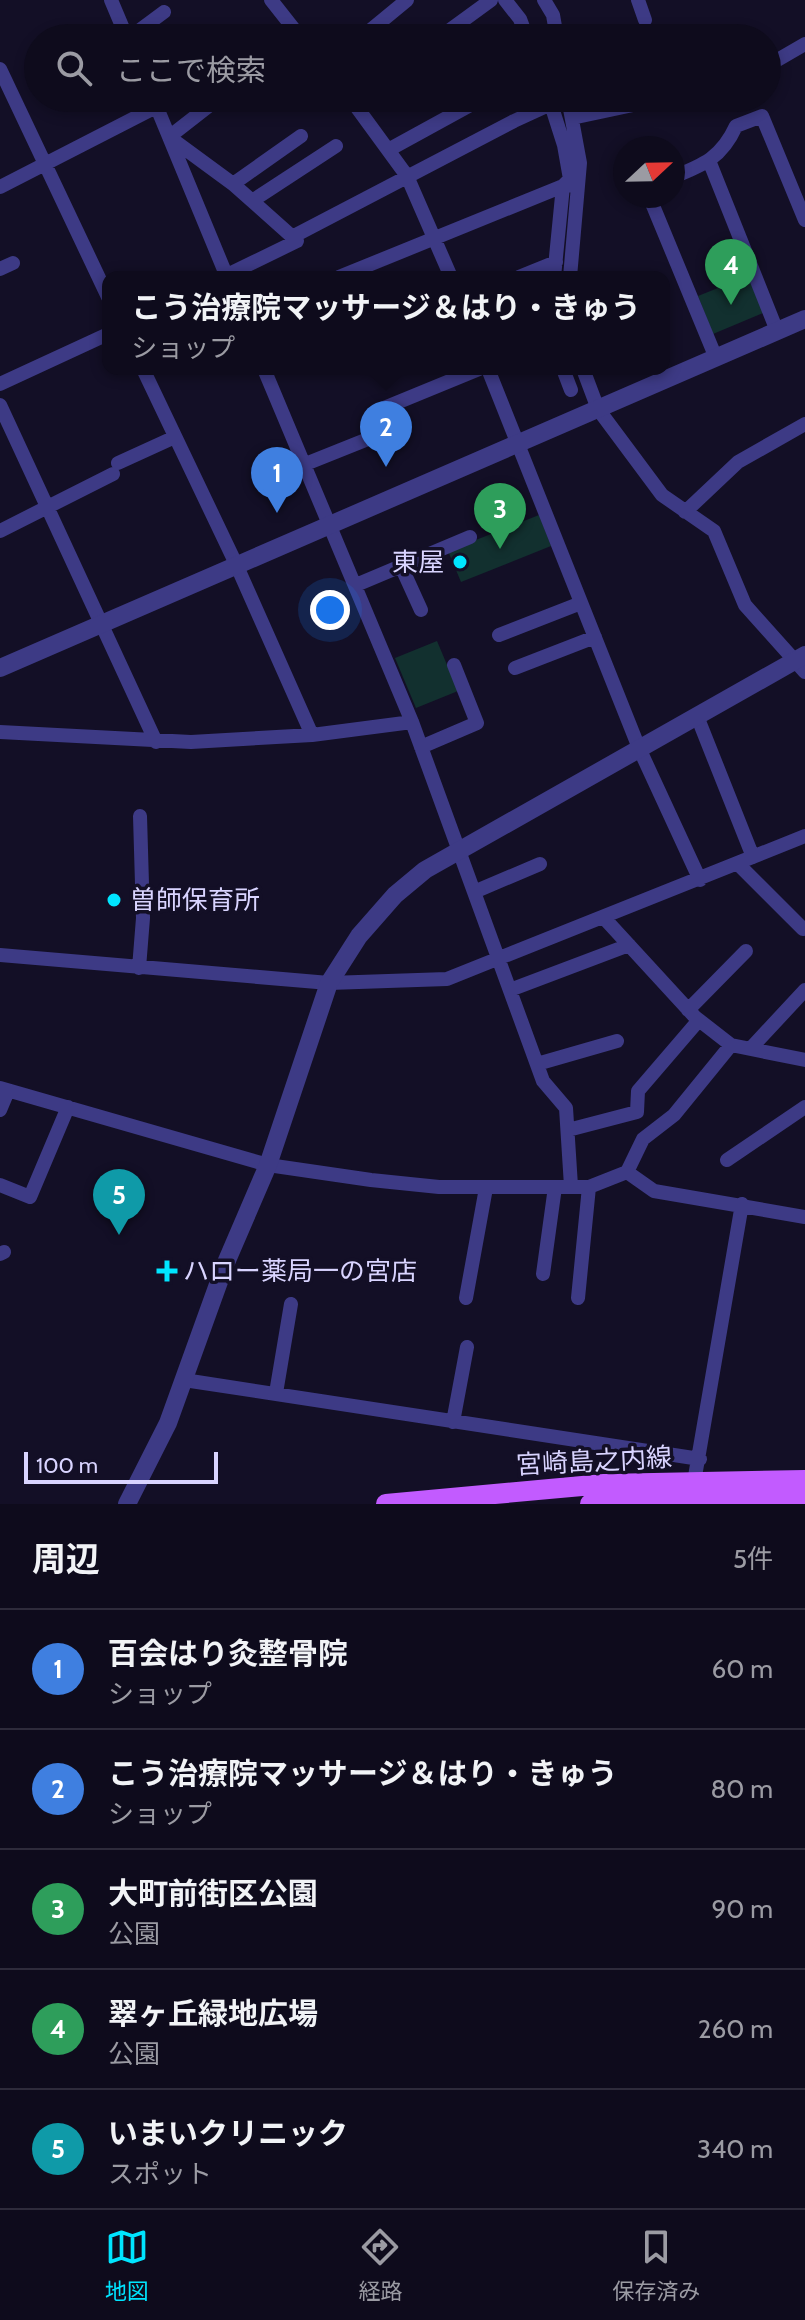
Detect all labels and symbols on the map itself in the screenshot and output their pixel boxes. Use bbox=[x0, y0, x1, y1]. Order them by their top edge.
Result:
north arrow bbox=[613, 136, 685, 208]
pin: 4 bbox=[705, 239, 757, 305]
pin: 2 bbox=[360, 401, 412, 467]
pin: 1 bbox=[251, 447, 303, 513]
pin: 3 bbox=[474, 483, 526, 549]
place label: 東屋 bbox=[392, 546, 444, 578]
marker: 東屋 bbox=[451, 553, 469, 571]
your location bbox=[310, 590, 350, 630]
place label: 曽師保育所 bbox=[130, 884, 260, 916]
marker: 曽師保育所 bbox=[105, 891, 123, 909]
pin: 5 bbox=[93, 1169, 145, 1235]
place label: ハロー薬局一の宮店 bbox=[183, 1255, 417, 1287]
marker: ハロー薬局一の宮店 bbox=[158, 1262, 176, 1280]
street label: 宮崎島之内線 bbox=[515, 1441, 673, 1481]
scale bar bbox=[24, 1448, 218, 1484]

